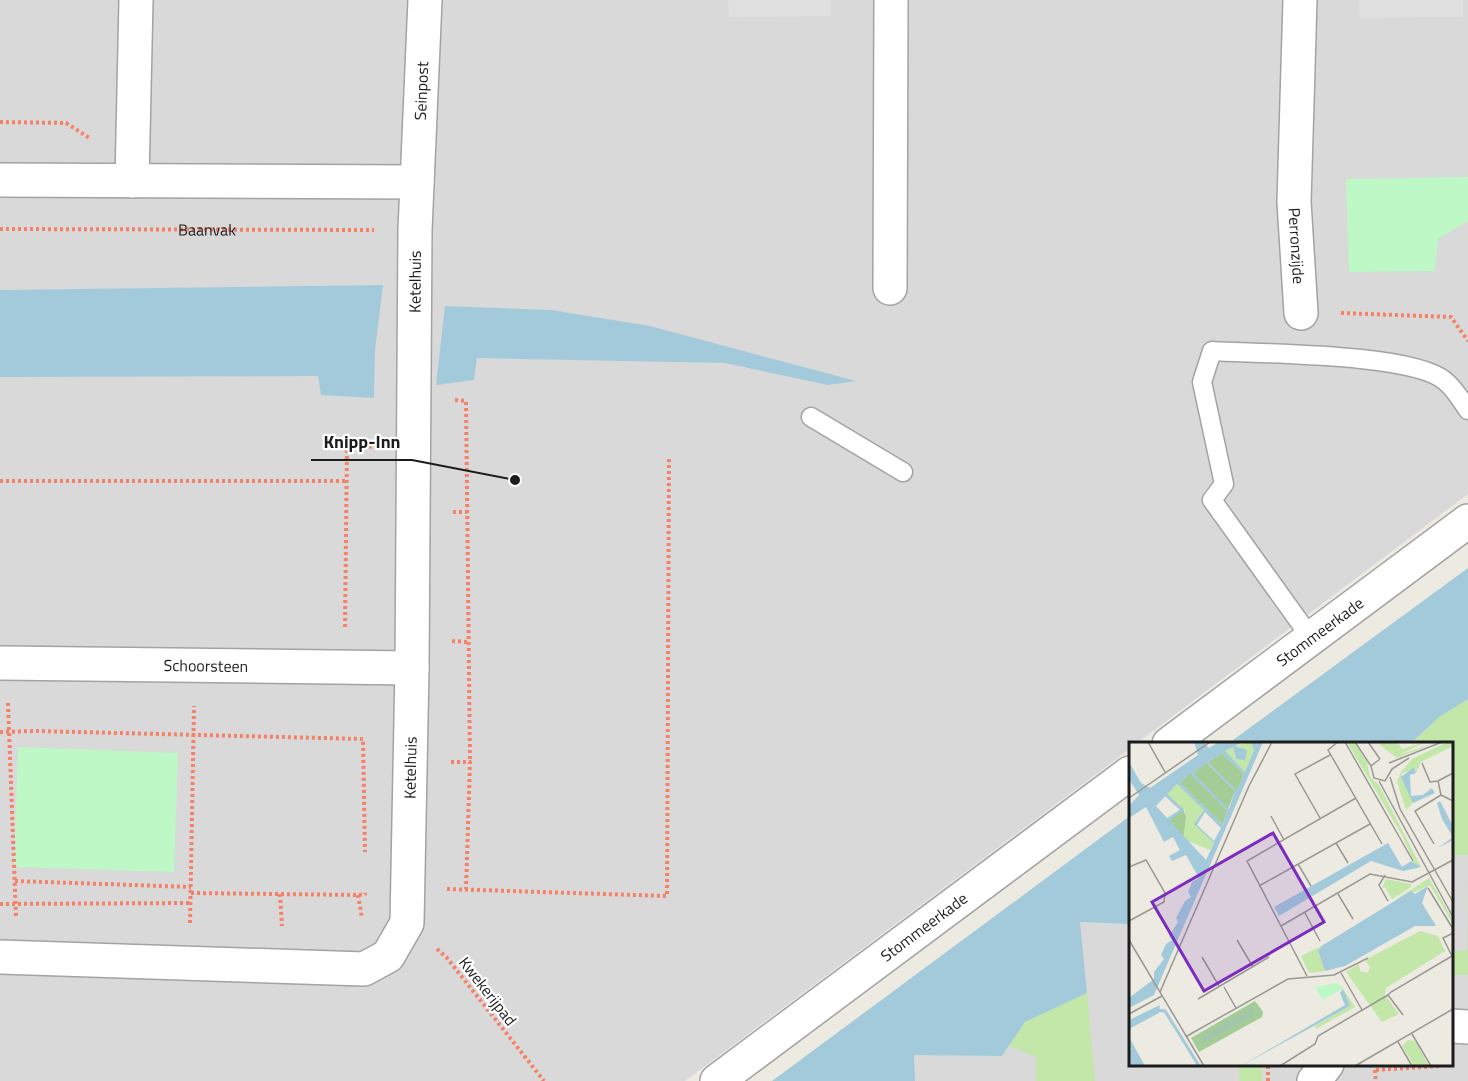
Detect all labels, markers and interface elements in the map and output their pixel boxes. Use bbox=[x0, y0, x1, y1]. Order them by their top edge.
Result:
street label: Seinpost bbox=[408, 60, 434, 121]
street label: Perronzijde bbox=[1282, 207, 1311, 285]
street label: Baanvak bbox=[178, 217, 236, 242]
street label: Ketelhuis bbox=[402, 250, 427, 313]
callout: Knipp-Inn bbox=[311, 424, 412, 460]
text: Knipp-Inn bbox=[323, 428, 401, 455]
street label: Stommeerkade bbox=[1271, 591, 1368, 672]
street label: Schoorsteen bbox=[164, 653, 248, 678]
street label: Ketelhuis bbox=[397, 736, 423, 799]
inset map bbox=[1129, 742, 1453, 1066]
street label: Stommeerkade bbox=[875, 886, 972, 967]
street label: Kwekerijpad bbox=[453, 951, 523, 1031]

